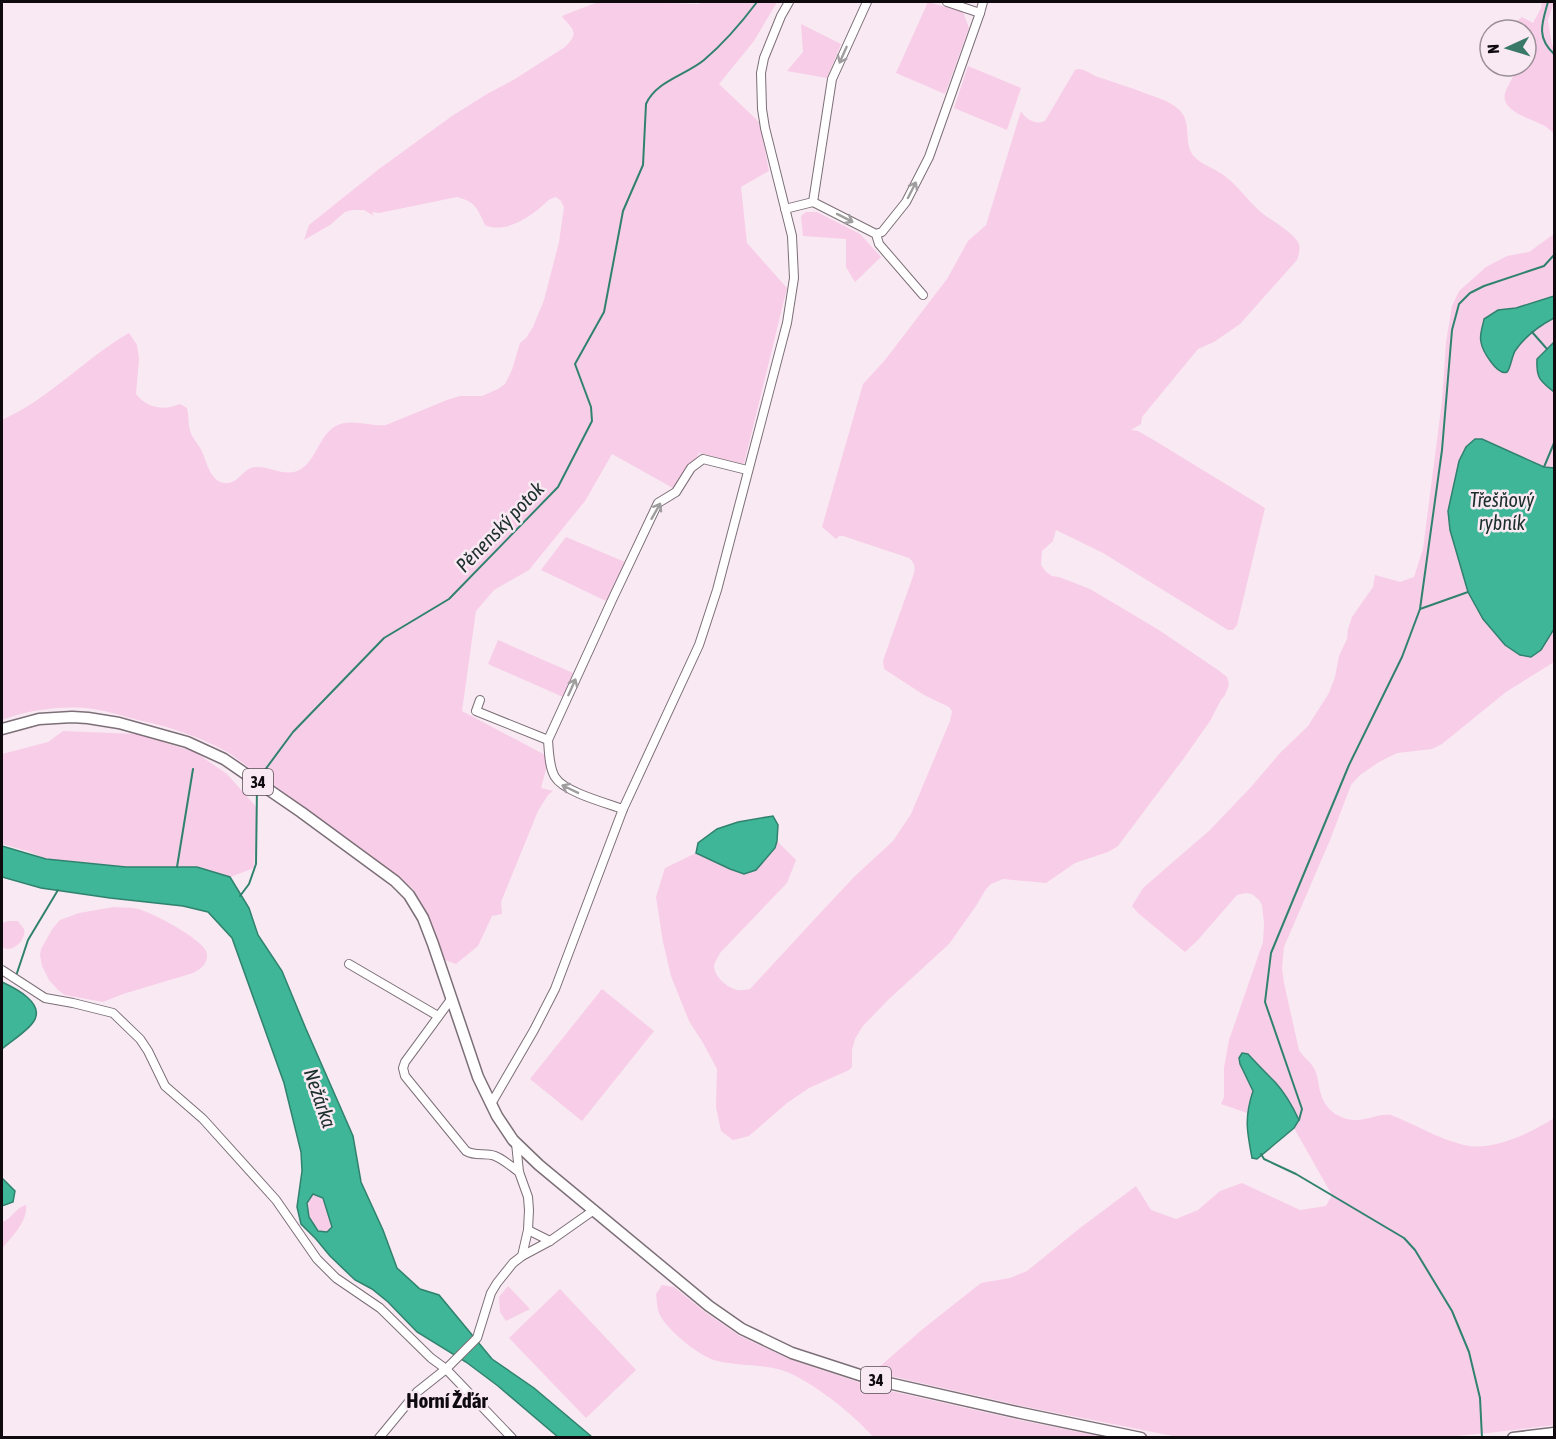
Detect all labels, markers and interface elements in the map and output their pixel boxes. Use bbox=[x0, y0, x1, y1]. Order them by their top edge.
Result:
north arrow bbox=[1478, 18, 1538, 78]
text: N bbox=[1484, 44, 1502, 54]
one-way arrow bbox=[837, 45, 848, 63]
one-way arrow bbox=[907, 181, 919, 199]
one-way arrow bbox=[835, 212, 853, 224]
water label: Pěnenský potok bbox=[451, 477, 549, 577]
water label: Třešňový rybník bbox=[1470, 488, 1535, 534]
one-way arrow bbox=[650, 503, 662, 520]
one-way arrow bbox=[567, 679, 579, 697]
road number: 34 bbox=[243, 769, 273, 795]
one-way arrow bbox=[561, 782, 579, 794]
water label: Nežárka bbox=[300, 1065, 341, 1130]
road number: 34 bbox=[861, 1367, 891, 1393]
district label: Horní Žďár bbox=[406, 1388, 489, 1412]

